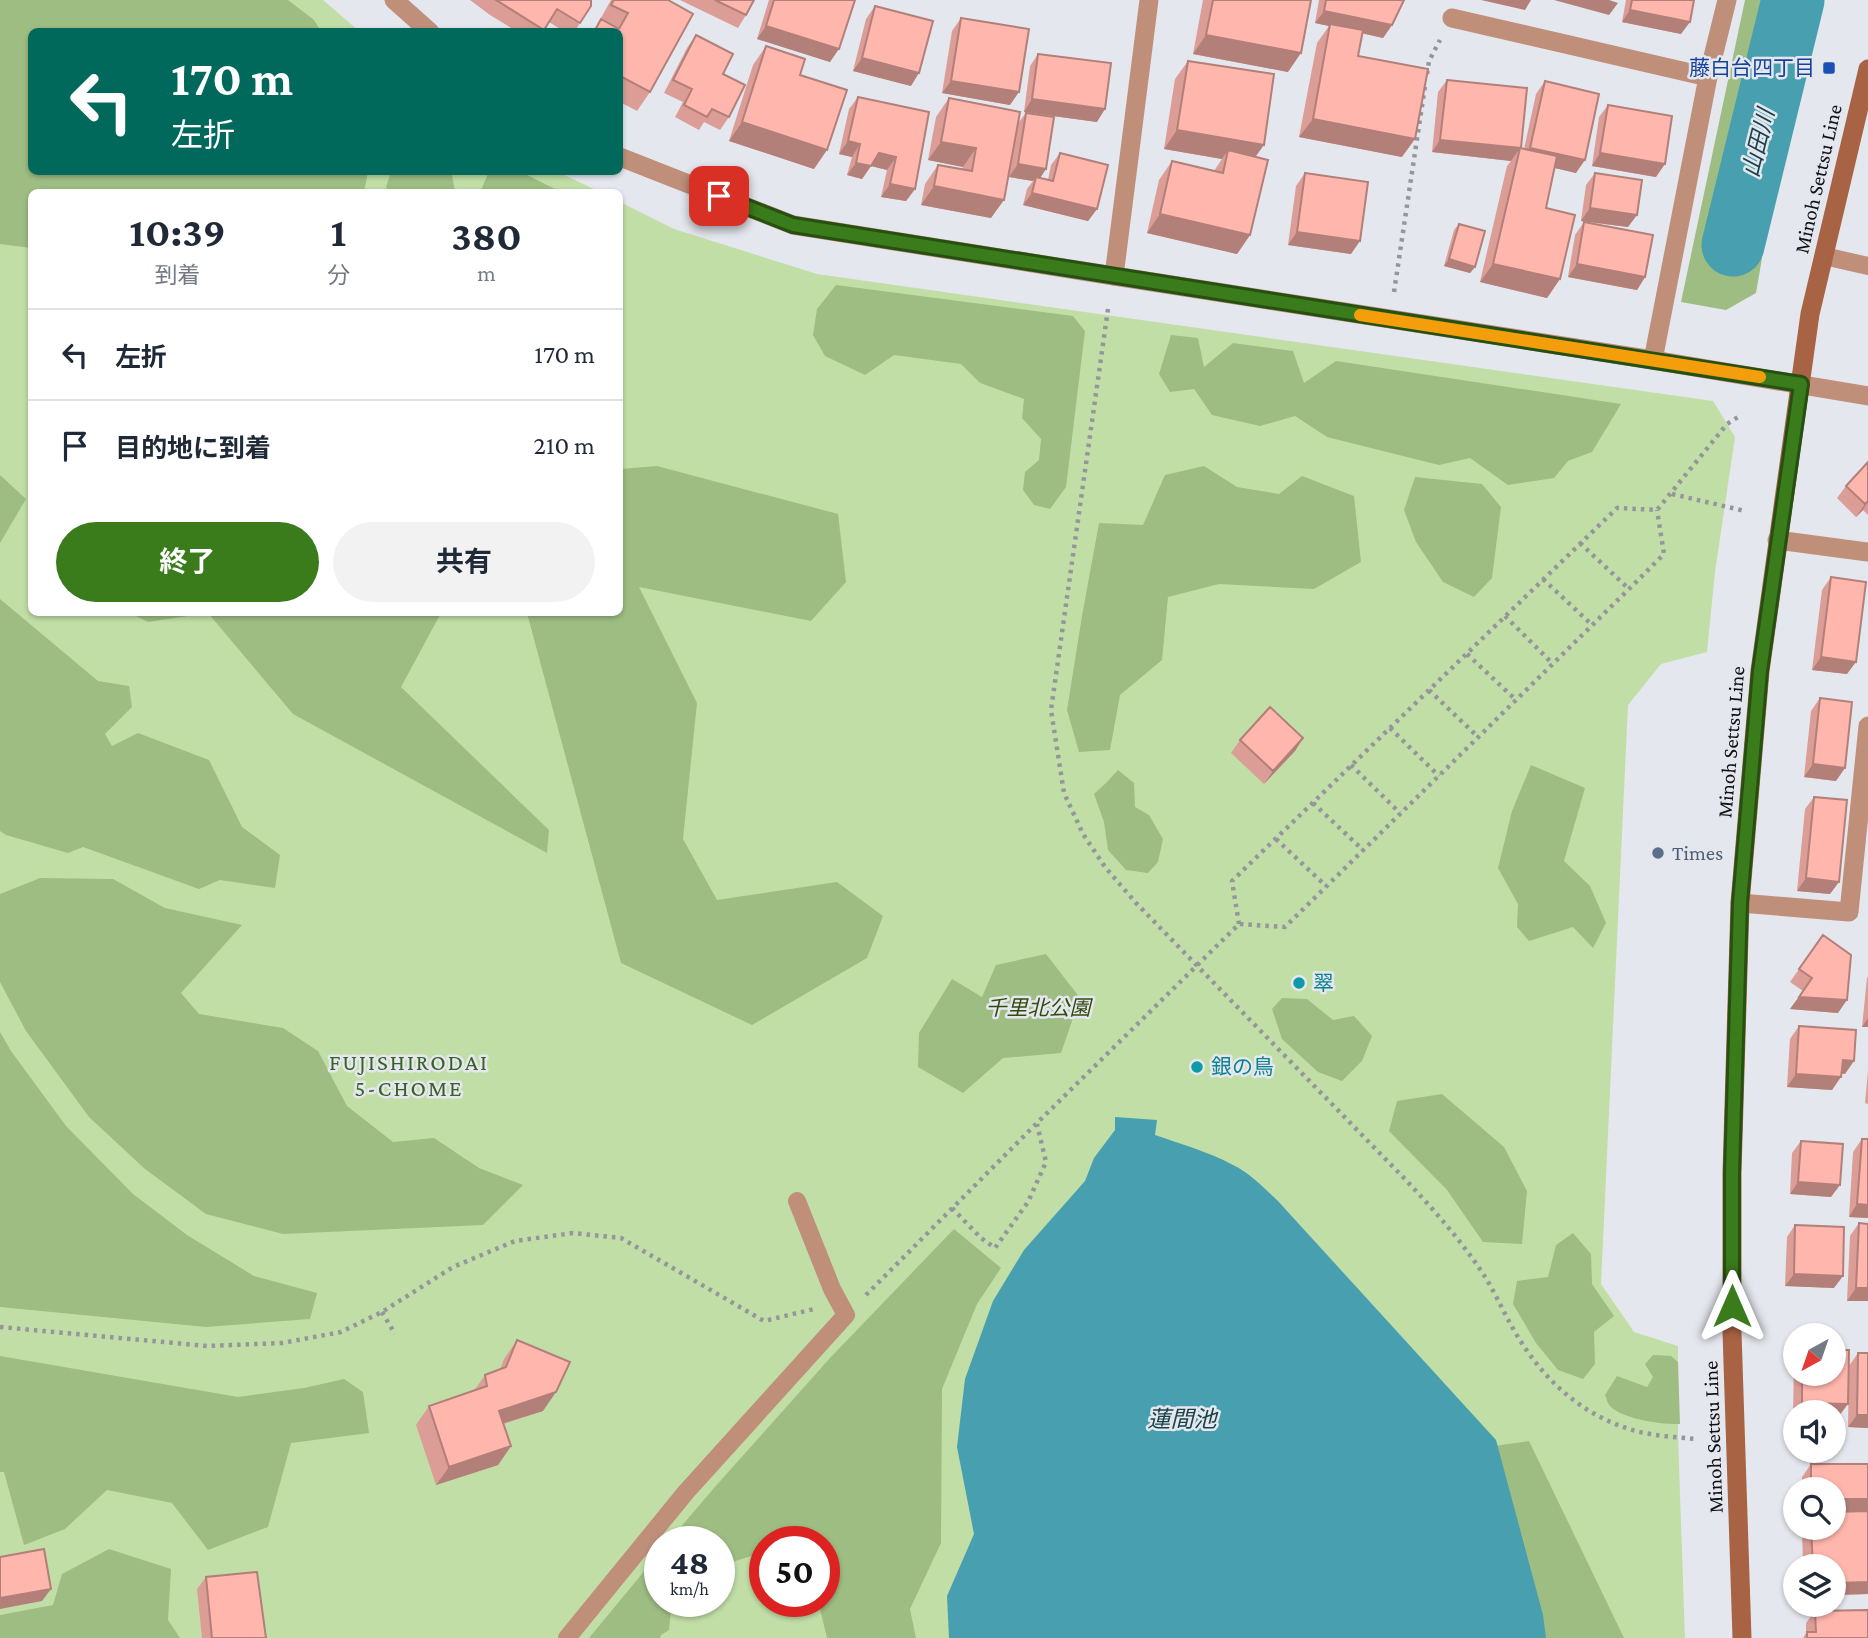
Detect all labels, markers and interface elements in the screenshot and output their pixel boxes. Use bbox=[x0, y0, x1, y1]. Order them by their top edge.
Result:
text: 170 m bbox=[171, 51, 293, 106]
icon: left bbox=[56, 56, 147, 147]
place label: 藤白台四丁目 bbox=[1689, 56, 1815, 80]
marker: 藤白台四丁目 bbox=[1821, 60, 1837, 76]
street label: Minoh Settsu Line bbox=[1789, 102, 1847, 256]
water label: 山田川 bbox=[1737, 103, 1780, 180]
text: 左折 bbox=[171, 117, 235, 153]
pin bbox=[689, 166, 749, 226]
icon: arrive bbox=[700, 177, 738, 215]
text: 10:39 bbox=[129, 208, 226, 255]
text: 1 bbox=[331, 208, 346, 255]
text: 380 bbox=[451, 212, 522, 259]
text: m bbox=[477, 260, 496, 286]
text: 到着 bbox=[154, 262, 200, 288]
text: 分 bbox=[327, 262, 350, 288]
icon: left bbox=[56, 336, 94, 374]
text: 170 m bbox=[534, 340, 595, 369]
text: 左折 bbox=[115, 343, 167, 372]
icon: arrive bbox=[56, 427, 94, 465]
text: 210 m bbox=[534, 431, 595, 460]
text: 目的地に到着 bbox=[115, 434, 271, 463]
button: 終了 bbox=[56, 522, 319, 602]
button: 共有 bbox=[333, 522, 595, 602]
street label: Minoh Settsu Line bbox=[1712, 665, 1750, 819]
place label: Times bbox=[1672, 841, 1723, 865]
marker: Times bbox=[1650, 845, 1666, 861]
place label: 翠 bbox=[1313, 971, 1334, 995]
marker: 翠 bbox=[1291, 975, 1307, 991]
park label: 千里北公園 bbox=[986, 996, 1093, 1020]
district label: FUJISHIRODAI 5-CHOME bbox=[329, 1049, 489, 1101]
place label: 銀の鳥 bbox=[1211, 1055, 1274, 1079]
marker: 銀の鳥 bbox=[1189, 1059, 1205, 1075]
position arrow bbox=[1695, 1269, 1769, 1343]
north arrow bbox=[1783, 1323, 1846, 1386]
map controls bbox=[1783, 1323, 1846, 1617]
street label: Minoh Settsu Line bbox=[1698, 1360, 1728, 1514]
button: sound bbox=[1783, 1400, 1846, 1463]
water label: 蓮間池 bbox=[1148, 1406, 1219, 1432]
button: search bbox=[1783, 1477, 1846, 1540]
speed limit sign: 50 bbox=[749, 1526, 840, 1617]
text: 48 bbox=[670, 1543, 709, 1582]
button: layers bbox=[1783, 1554, 1846, 1617]
text: km/h bbox=[670, 1579, 709, 1599]

